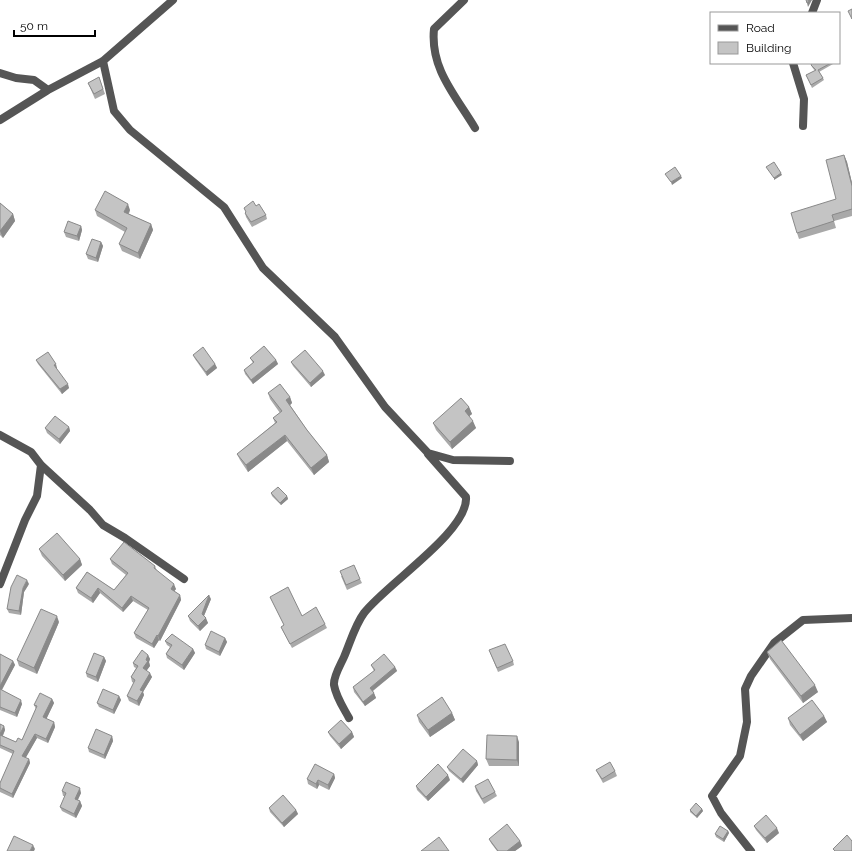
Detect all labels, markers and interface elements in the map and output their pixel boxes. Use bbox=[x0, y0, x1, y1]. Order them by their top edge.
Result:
scale bar bbox=[14, 12, 95, 38]
legend bbox=[710, 12, 840, 64]
text: 50 m bbox=[20, 19, 48, 33]
text: Road bbox=[746, 21, 775, 35]
text: Building bbox=[746, 41, 792, 55]

